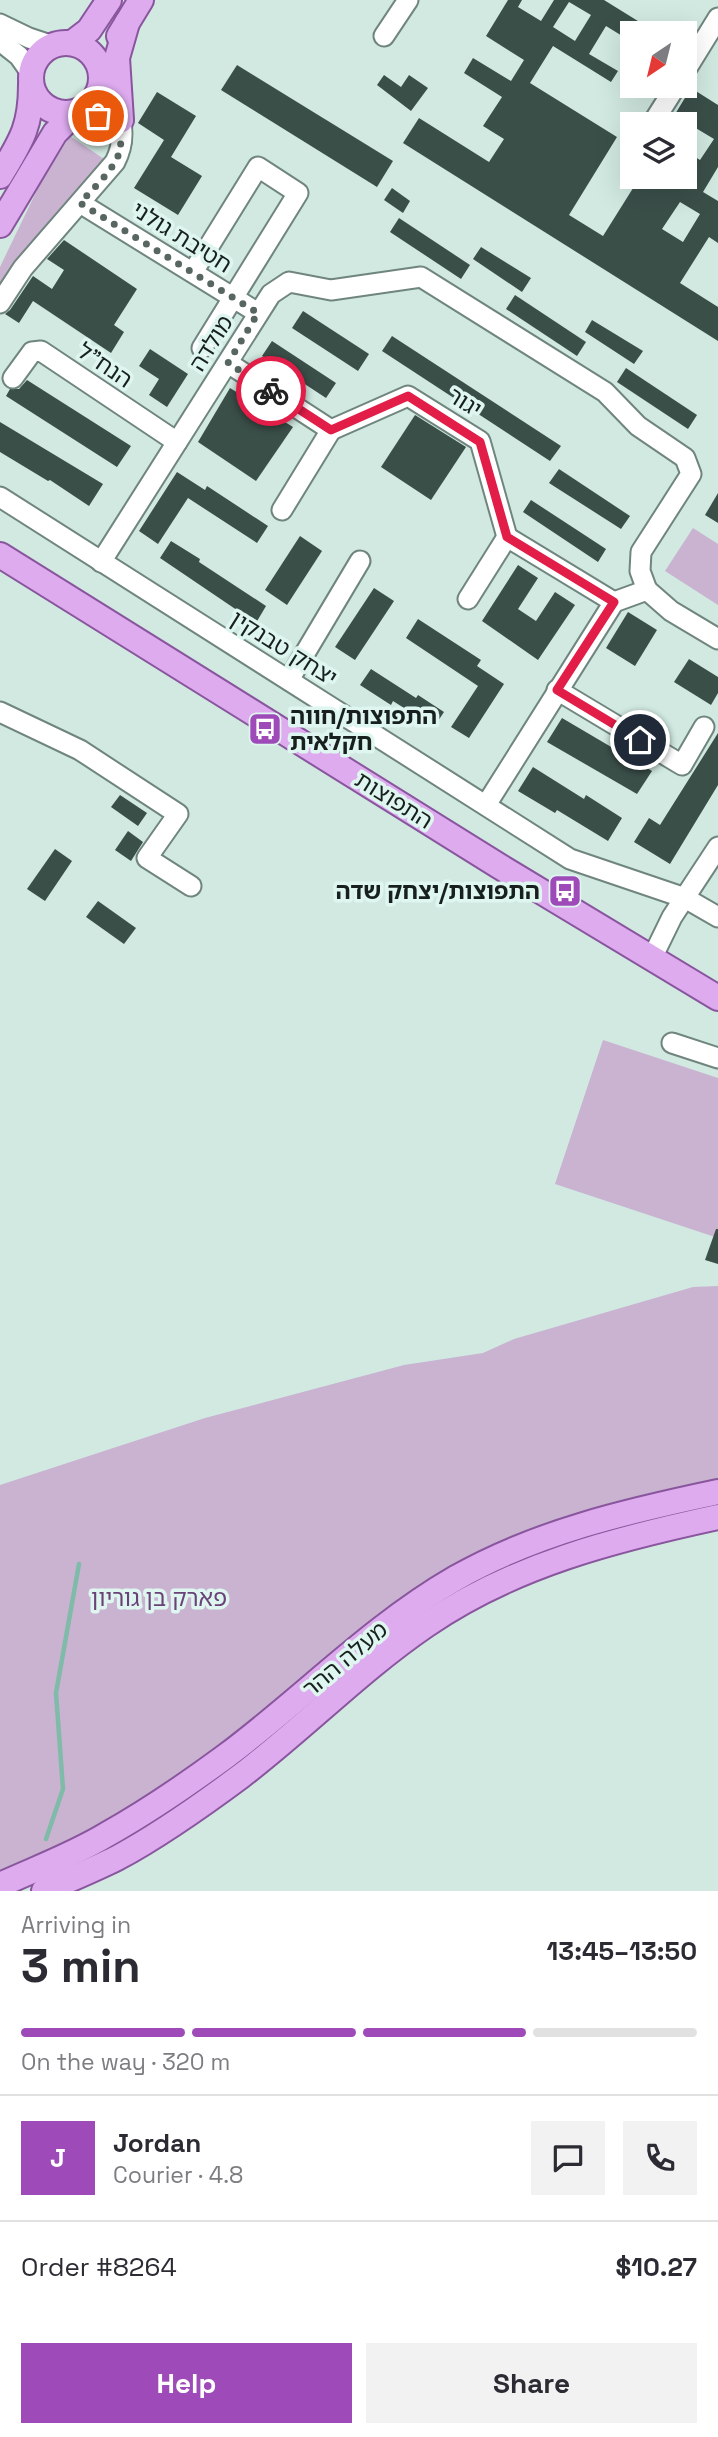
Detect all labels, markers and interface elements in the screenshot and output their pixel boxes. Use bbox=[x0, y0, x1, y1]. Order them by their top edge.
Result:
north arrow bbox=[620, 21, 696, 98]
map controls bbox=[620, 21, 697, 189]
pin bbox=[68, 86, 128, 146]
icon: bag bbox=[79, 97, 117, 135]
button: layers bbox=[620, 112, 697, 189]
street label: חטיבת גולני bbox=[126, 194, 238, 280]
street label: מולדה bbox=[182, 309, 240, 377]
street label: הנח"ל bbox=[72, 336, 138, 394]
courier bbox=[236, 356, 306, 426]
icon: bike bbox=[252, 372, 290, 410]
street label: יגור bbox=[443, 380, 487, 424]
street label: יצחק טבנקין bbox=[225, 603, 343, 693]
place label: התפוצות/חווה חקלאית bbox=[290, 701, 437, 757]
bus stop icon: התפוצות/חווה חקלאית bbox=[246, 710, 284, 748]
pin bbox=[610, 710, 670, 770]
icon: home bbox=[621, 721, 659, 759]
street label: התפוצות bbox=[350, 765, 438, 835]
bus stop icon: התפוצות/יצחק שדה bbox=[546, 872, 584, 910]
place label: התפוצות/יצחק שדה bbox=[336, 876, 540, 906]
park label: פארק בן גוריון bbox=[91, 1583, 227, 1613]
street label: מעלה ההר bbox=[296, 1615, 394, 1703]
text: Arriving in bbox=[21, 1910, 131, 1940]
text: 13:45–13:50 bbox=[547, 1934, 697, 1968]
text: 3 min bbox=[21, 1937, 141, 1995]
text: On the way · 320 m bbox=[21, 2047, 230, 2077]
button: chat bbox=[531, 2121, 605, 2195]
button: phone bbox=[623, 2121, 697, 2195]
text: Jordan bbox=[113, 2126, 201, 2160]
text: J bbox=[50, 2141, 66, 2175]
text: Courier · 4.8 bbox=[113, 2160, 243, 2190]
text: Order #8264 bbox=[21, 2250, 177, 2284]
text: $10.27 bbox=[616, 2250, 697, 2284]
button: Help bbox=[21, 2343, 352, 2423]
button: Share bbox=[366, 2343, 697, 2423]

